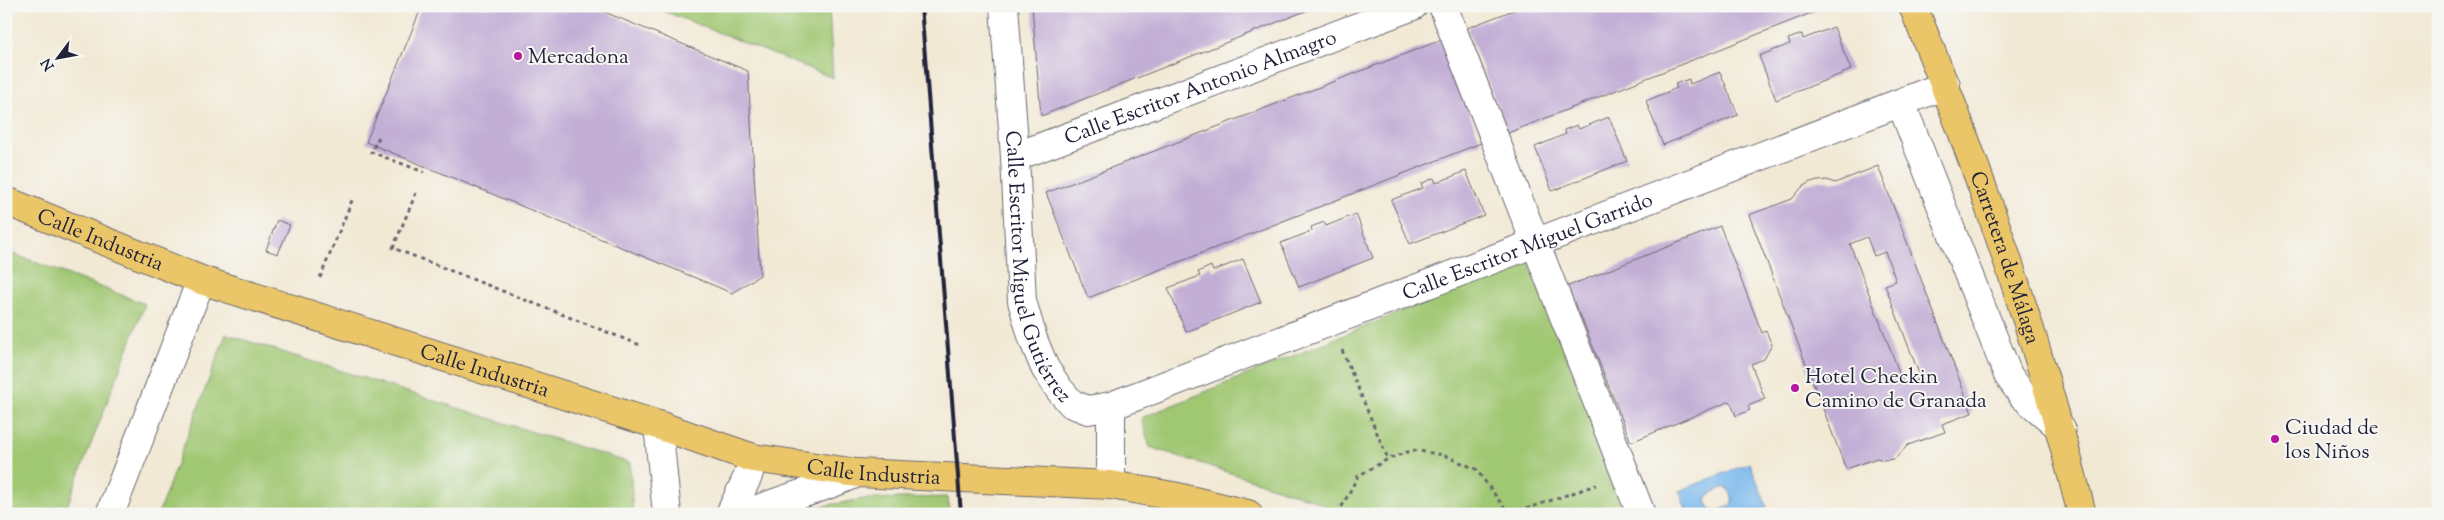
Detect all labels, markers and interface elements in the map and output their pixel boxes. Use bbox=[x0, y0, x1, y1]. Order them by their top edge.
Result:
street label: Calle Escritor Antonio Almagro bbox=[1060, 23, 1341, 154]
north arrow bbox=[32, 32, 82, 82]
place label: Mercadona bbox=[528, 43, 629, 73]
marker: Mercadona bbox=[512, 50, 524, 62]
text: N bbox=[37, 54, 60, 74]
street label: Calle Escritor Miguel Gutiérrez bbox=[996, 129, 1078, 410]
street label: Carretera de Málaga bbox=[1961, 167, 2047, 348]
street label: Calle Escritor Miguel Garrido bbox=[1398, 186, 1658, 310]
street label: Calle Industria bbox=[32, 202, 168, 280]
street label: Calle Industria bbox=[416, 337, 553, 407]
place label: Hotel Checkin Camino de Granada bbox=[1805, 363, 1987, 417]
marker: Hotel Checkin Camino de Granada bbox=[1789, 382, 1801, 394]
place label: Ciudad de los Niños bbox=[2285, 414, 2379, 468]
marker: Ciudad de los Niños bbox=[2269, 433, 2281, 445]
street label: Calle Industria bbox=[805, 453, 941, 494]

